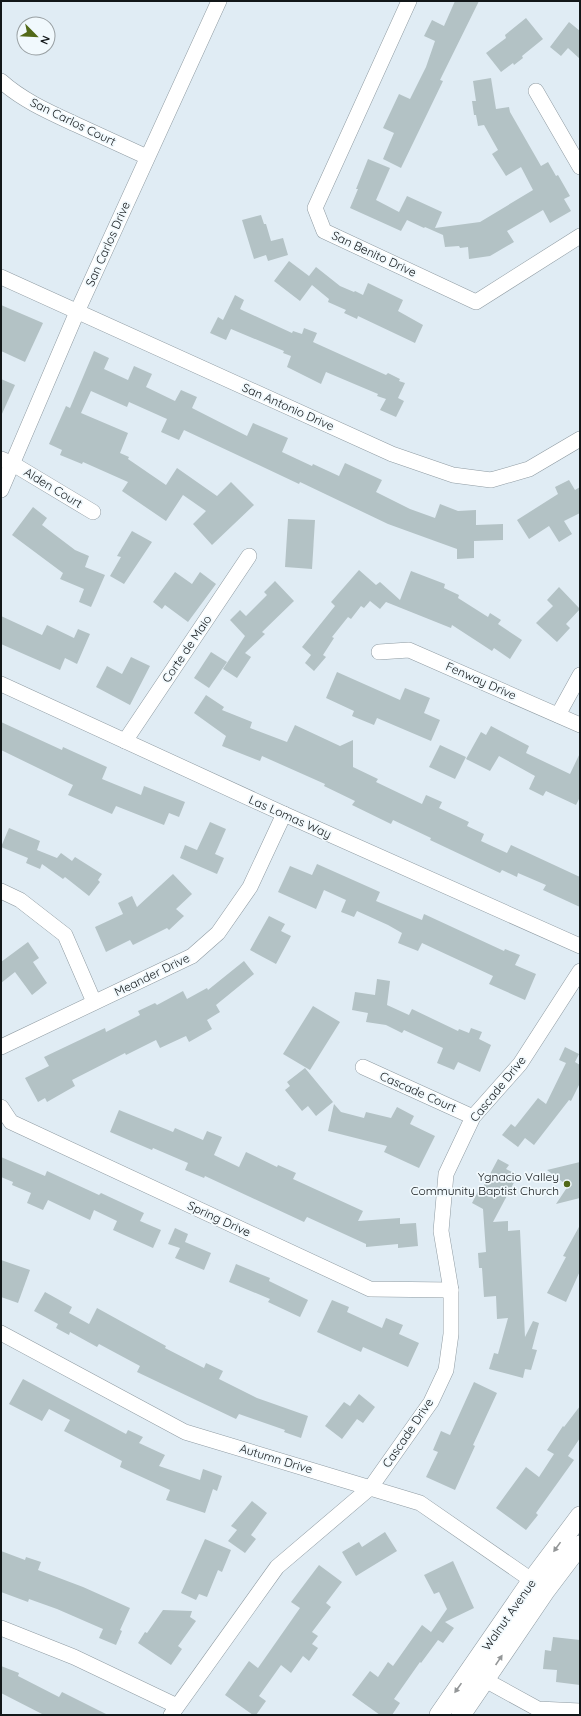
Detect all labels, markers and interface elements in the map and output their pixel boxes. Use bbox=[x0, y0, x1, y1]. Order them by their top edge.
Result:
north arrow bbox=[16, 16, 56, 56]
text: N bbox=[37, 34, 53, 47]
street label: San Carlos Court bbox=[28, 94, 118, 149]
street label: San Carlos Drive bbox=[82, 199, 133, 289]
street label: San Benito Drive bbox=[329, 227, 419, 280]
street label: San Antonio Drive bbox=[240, 380, 337, 434]
street label: Alden Court bbox=[21, 464, 85, 511]
street label: Corte de Maio bbox=[159, 612, 215, 685]
street label: Fenway Drive bbox=[444, 658, 519, 703]
street label: Las Lomas Way bbox=[247, 792, 334, 841]
street label: Meander Drive bbox=[112, 950, 192, 999]
street label: Cascade Drive bbox=[466, 1053, 529, 1125]
street label: Cascade Court bbox=[378, 1068, 459, 1115]
place label: Ygnacio Valley Community Baptist Church bbox=[411, 1169, 559, 1198]
marker: Ygnacio Valley Community Baptist Church bbox=[562, 1179, 572, 1189]
street label: Spring Drive bbox=[185, 1197, 253, 1240]
street label: Cascade Drive bbox=[379, 1395, 436, 1470]
street label: Autumn Drive bbox=[238, 1440, 315, 1477]
one-way arrow bbox=[553, 1542, 561, 1552]
street label: Walnut Avenue bbox=[478, 1576, 539, 1653]
one-way arrow bbox=[495, 1654, 502, 1665]
one-way arrow bbox=[454, 1683, 462, 1693]

